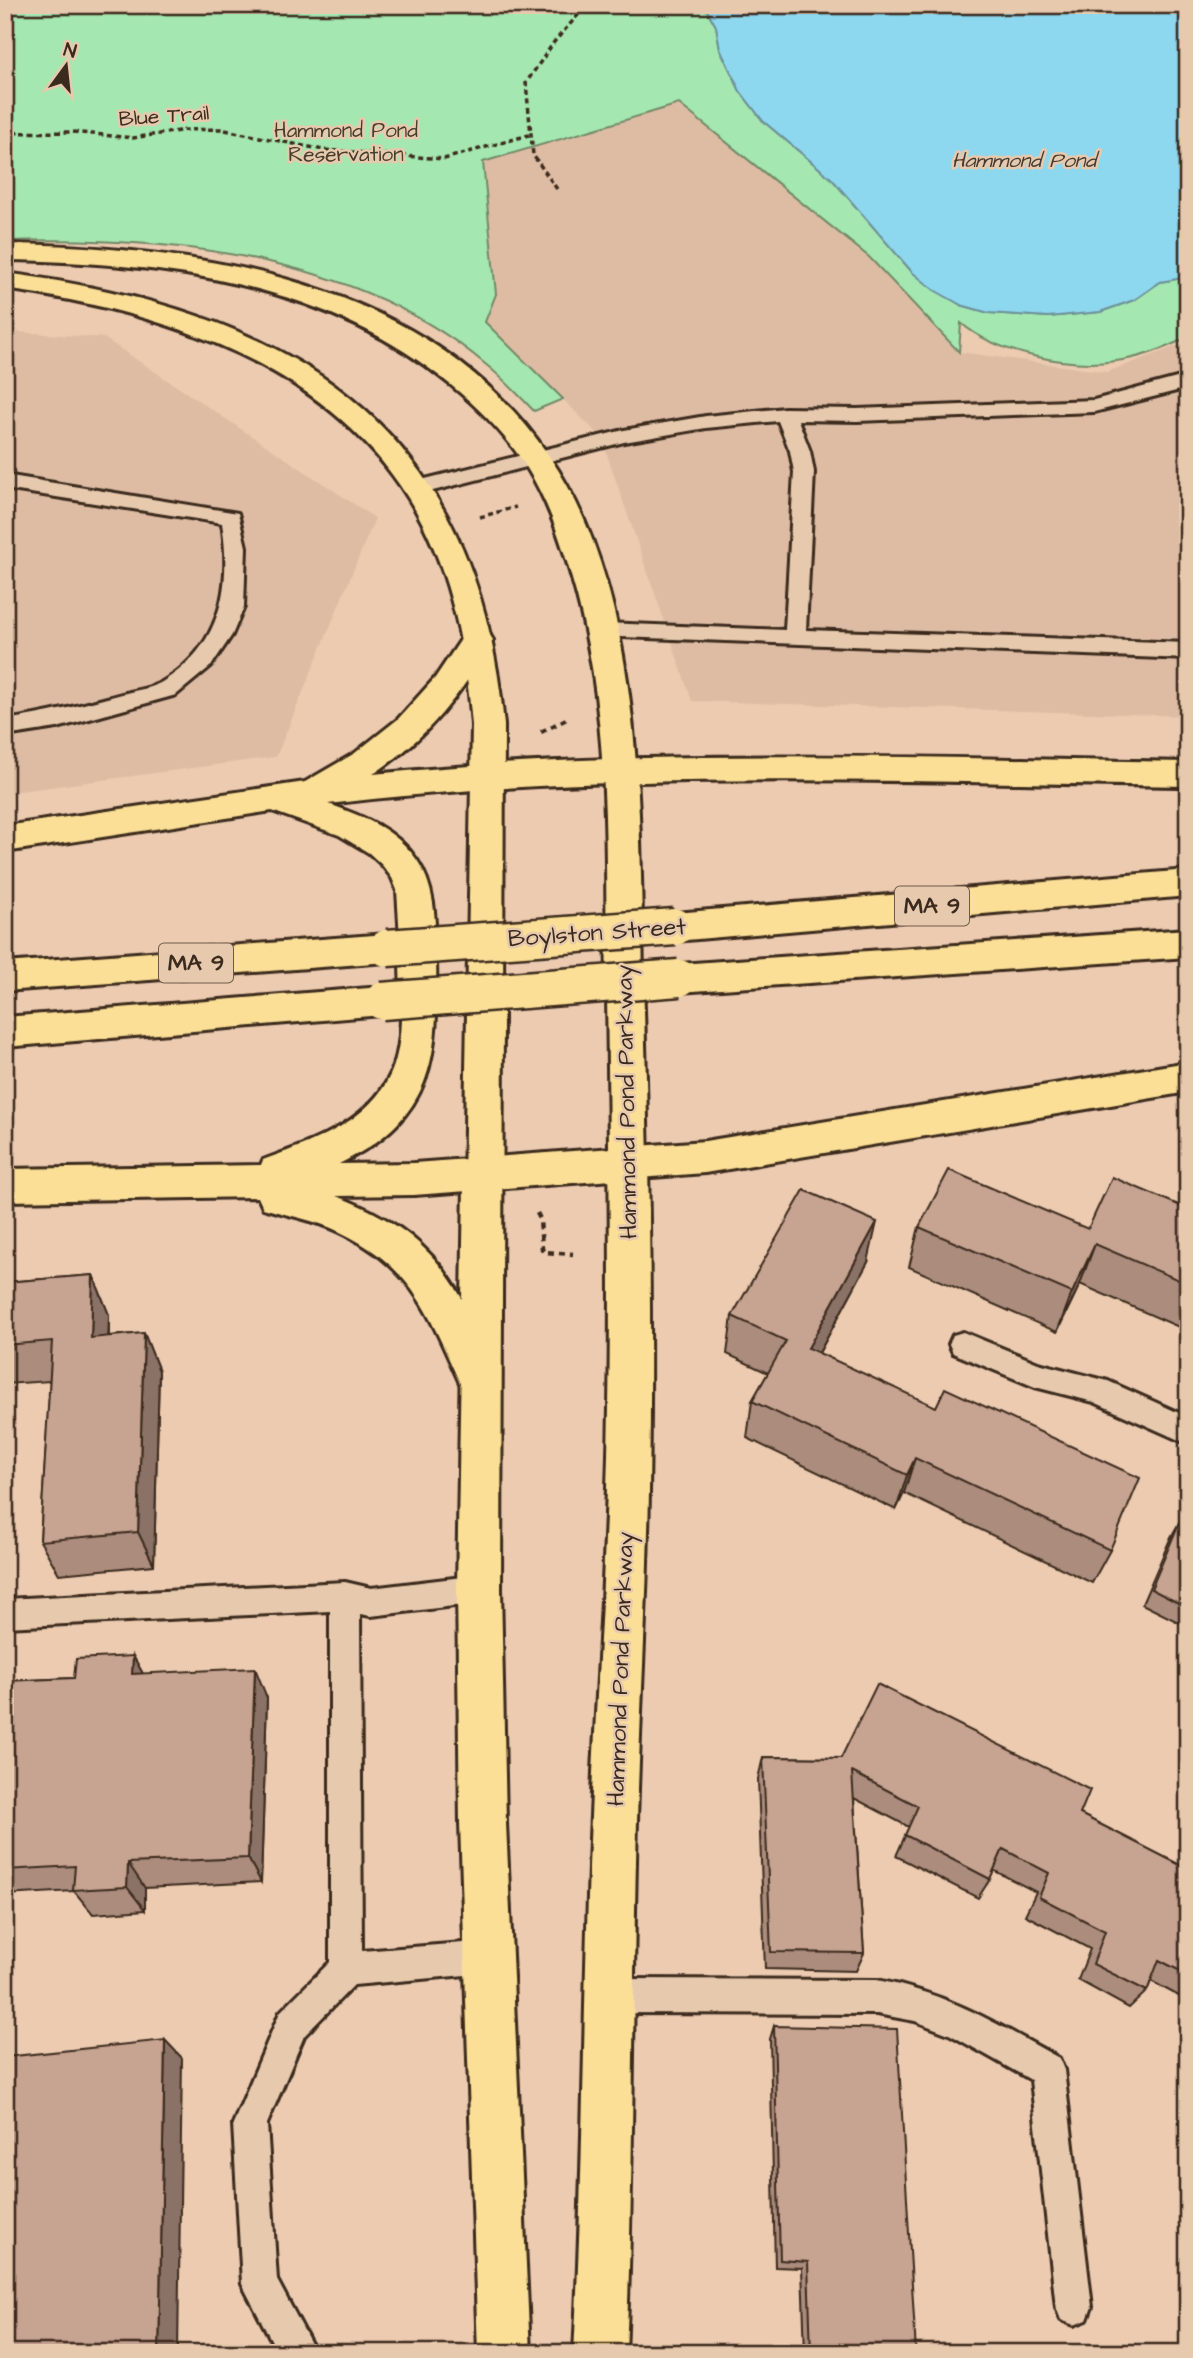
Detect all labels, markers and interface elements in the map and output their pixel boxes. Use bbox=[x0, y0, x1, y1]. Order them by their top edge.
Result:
north arrow bbox=[32, 32, 102, 102]
text: N bbox=[61, 36, 79, 66]
street label: Blue Trail bbox=[118, 98, 210, 134]
park label: Hammond Pond Reservation bbox=[274, 116, 418, 169]
water label: Hammond Pond bbox=[952, 146, 1100, 175]
road number: MA 9 bbox=[895, 886, 969, 925]
street label: Boylston Street bbox=[507, 910, 688, 957]
road number: MA 9 bbox=[159, 944, 233, 982]
street label: Hammond Pond Parkway bbox=[608, 964, 647, 1240]
street label: Hammond Pond Parkway bbox=[599, 1531, 644, 1807]

